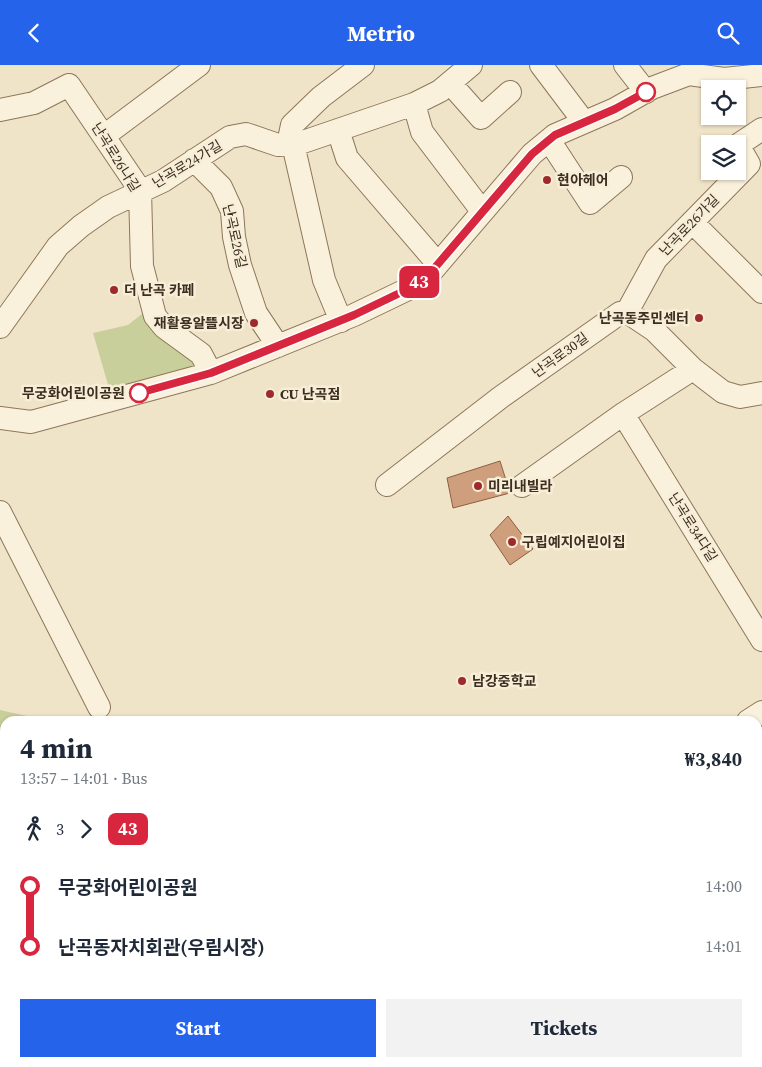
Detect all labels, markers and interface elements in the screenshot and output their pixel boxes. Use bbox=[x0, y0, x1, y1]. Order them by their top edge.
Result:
text: Metrio bbox=[347, 18, 415, 48]
icon: back bbox=[20, 19, 48, 47]
icon: search bbox=[714, 19, 742, 47]
map controls bbox=[701, 80, 746, 180]
button: locate bbox=[701, 80, 746, 125]
unlabelled marker bbox=[636, 82, 656, 102]
street label: 난곡로26나길 bbox=[87, 118, 145, 196]
street label: 난곡로24가길 bbox=[148, 135, 226, 193]
button: layers bbox=[701, 135, 746, 180]
place label: 현아헤어 bbox=[557, 170, 609, 190]
marker: 현아헤어 bbox=[541, 174, 553, 186]
street label: 난곡로26가길 bbox=[655, 190, 723, 260]
street label: 난곡로26길 bbox=[218, 202, 252, 270]
line badge: 43 bbox=[396, 266, 442, 298]
text: 43 bbox=[409, 269, 429, 294]
place label: 더 난곡 카페 bbox=[124, 280, 194, 300]
marker: 더 난곡 카페 bbox=[108, 284, 120, 296]
place label: 난곡동주민센터 bbox=[599, 308, 689, 328]
marker: 난곡동주민센터 bbox=[693, 312, 705, 324]
place label: 재활용알뜰시장 bbox=[154, 313, 244, 333]
marker: 재활용알뜰시장 bbox=[248, 317, 260, 329]
street label: 난곡로30길 bbox=[528, 328, 592, 382]
place label: 무궁화어린이공원 bbox=[22, 383, 125, 403]
marker: 무궁화어린이공원 bbox=[129, 383, 149, 403]
place label: CU 난곡점 bbox=[280, 384, 340, 404]
marker: CU 난곡점 bbox=[264, 388, 276, 400]
place label: 미리내빌라 bbox=[488, 476, 553, 496]
marker: 미리내빌라 bbox=[472, 480, 484, 492]
street label: 난곡로34다길 bbox=[664, 488, 722, 566]
place label: 구립예지어린이집 bbox=[522, 532, 625, 552]
marker: 구립예지어린이집 bbox=[506, 536, 518, 548]
place label: 남강중학교 bbox=[472, 671, 537, 691]
marker: 남강중학교 bbox=[456, 675, 468, 687]
text: 4 min bbox=[20, 729, 93, 767]
text: ₩3,840 bbox=[685, 746, 742, 772]
text: 13:57 – 14:01 · Bus bbox=[20, 767, 148, 789]
icon: walk bbox=[20, 815, 48, 843]
icon: forward bbox=[72, 815, 100, 843]
text: 43 bbox=[118, 816, 138, 841]
text: 3 bbox=[56, 818, 64, 840]
text: 무궁화어린이공원 bbox=[58, 874, 198, 900]
text: 14:00 bbox=[705, 875, 742, 897]
text: 난곡동자치회관(우림시장) bbox=[58, 934, 265, 960]
text: 14:01 bbox=[705, 935, 742, 957]
button: Start bbox=[20, 999, 376, 1057]
button: Tickets bbox=[386, 999, 742, 1057]

